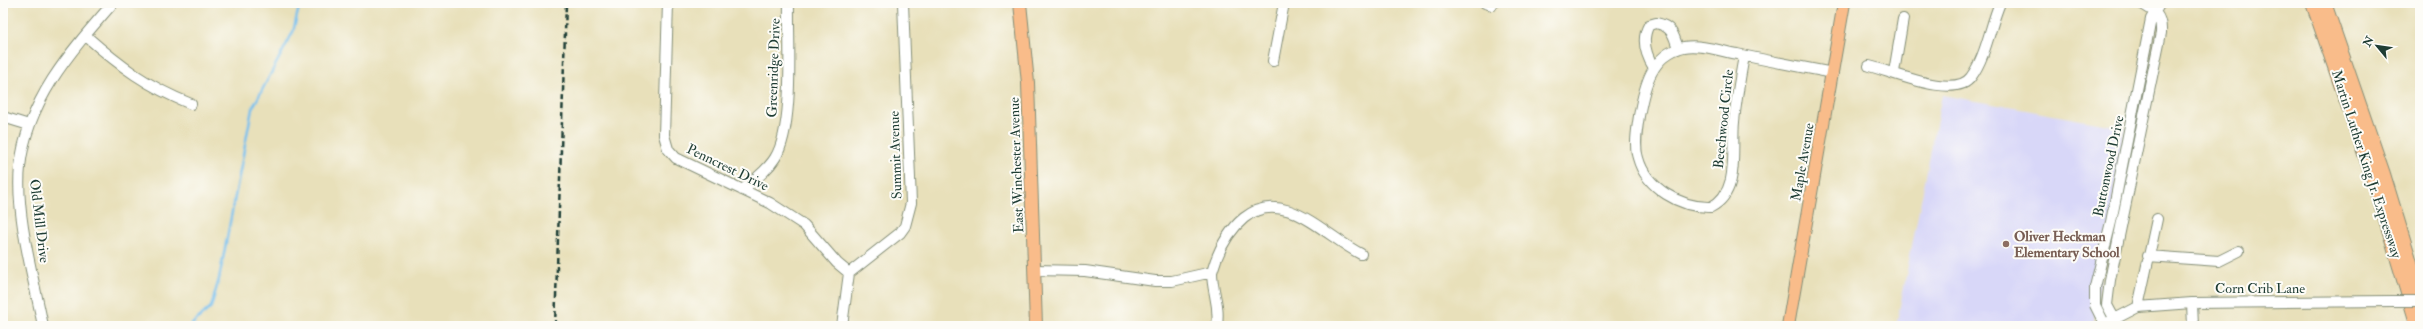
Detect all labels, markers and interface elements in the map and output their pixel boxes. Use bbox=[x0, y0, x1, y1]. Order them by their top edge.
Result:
street label: Greenridge Drive bbox=[763, 18, 784, 118]
north arrow bbox=[2357, 26, 2397, 66]
text: N bbox=[2360, 33, 2377, 50]
street label: Beechwood Circle bbox=[1710, 68, 1737, 169]
street label: Martin Luther King Jr. Expressway bbox=[2327, 68, 2405, 262]
street label: East Winchester Avenue bbox=[1006, 97, 1027, 233]
street label: Summit Avenue bbox=[885, 110, 906, 199]
street label: Buttonwood Drive bbox=[2089, 114, 2128, 218]
street label: Maple Avenue bbox=[1787, 122, 1819, 203]
street label: Penncrest Drive bbox=[684, 140, 772, 195]
street label: Old Mill Drive bbox=[26, 178, 53, 264]
place label: Oliver Heckman Elementary School bbox=[2014, 228, 2120, 262]
marker: Oliver Heckman Elementary School bbox=[2001, 239, 2011, 249]
street label: Corn Crib Lane bbox=[2215, 280, 2305, 297]

